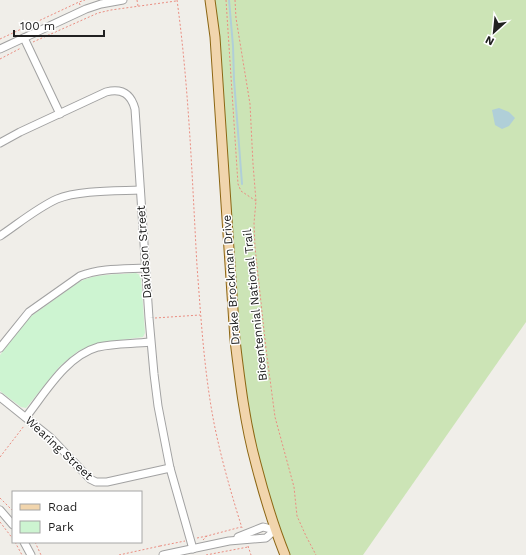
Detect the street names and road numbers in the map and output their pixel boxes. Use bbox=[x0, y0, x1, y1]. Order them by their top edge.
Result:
street label: Davidson Street bbox=[134, 205, 154, 299]
street label: Drake Brockman Drive bbox=[219, 214, 243, 346]
street label: Bicentennial National Trail bbox=[240, 228, 270, 382]
street label: Wearing Street bbox=[22, 413, 96, 483]

